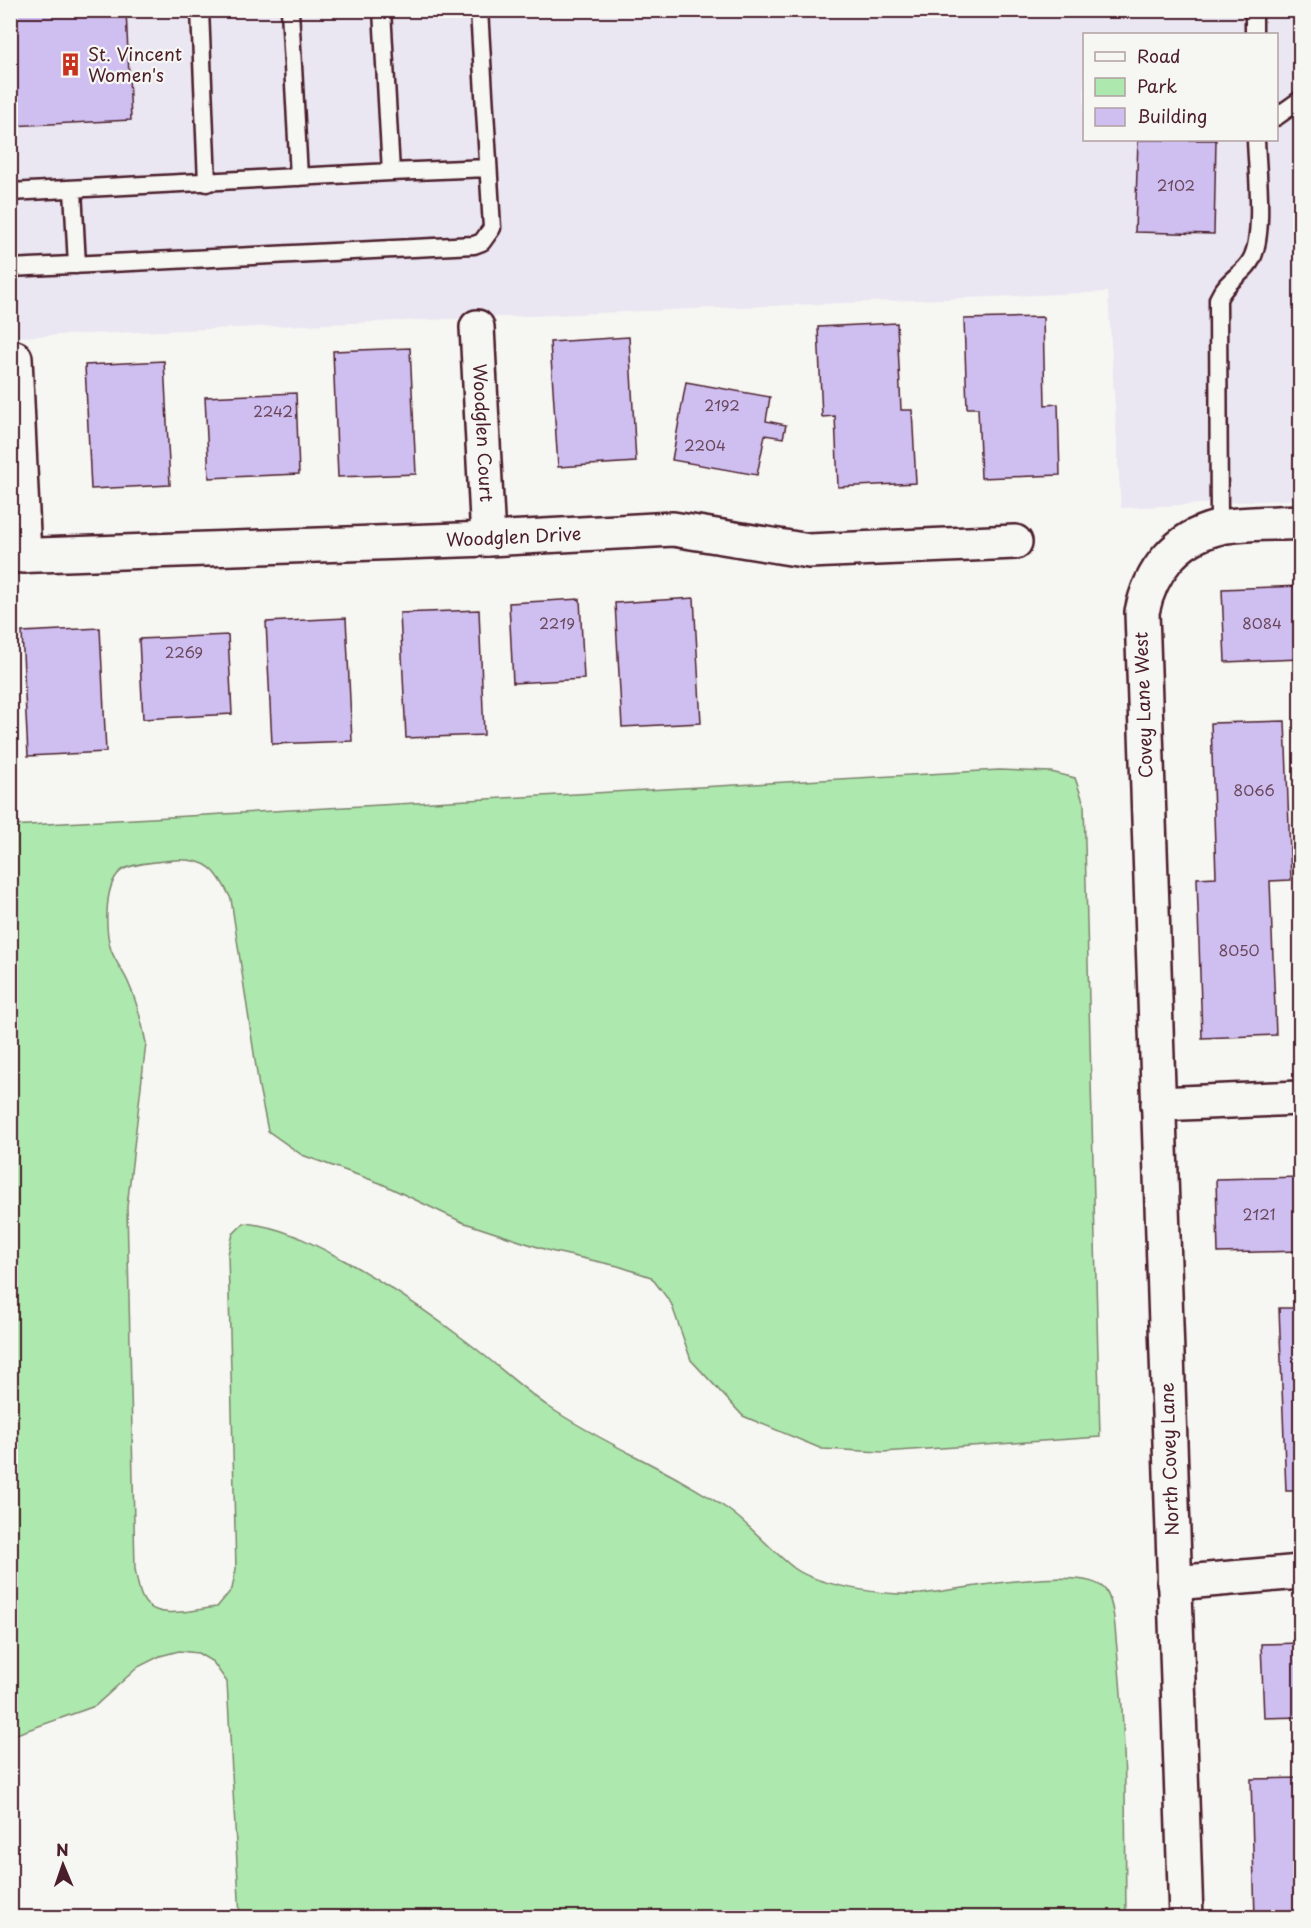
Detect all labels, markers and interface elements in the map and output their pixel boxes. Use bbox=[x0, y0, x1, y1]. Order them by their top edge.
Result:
legend bbox=[1083, 33, 1278, 141]
place label: St. Vincent Women's bbox=[88, 40, 182, 88]
text: Road bbox=[1137, 42, 1181, 69]
building icon: St. Vincent Women's bbox=[57, 52, 83, 78]
text: Park bbox=[1137, 72, 1177, 99]
text: Building bbox=[1137, 102, 1207, 129]
house number: 2102 bbox=[1157, 173, 1195, 196]
street label: Woodglen Court bbox=[467, 363, 501, 503]
house number: 2192 bbox=[704, 393, 740, 416]
house number: 2242 bbox=[253, 399, 293, 422]
house number: 2204 bbox=[684, 433, 726, 456]
street label: Woodglen Drive bbox=[446, 519, 582, 552]
house number: 2219 bbox=[539, 611, 575, 634]
house number: 8084 bbox=[1242, 611, 1282, 634]
street label: Covey Lane West bbox=[1126, 631, 1159, 779]
house number: 2269 bbox=[165, 640, 203, 663]
house number: 8066 bbox=[1233, 778, 1275, 801]
house number: 8050 bbox=[1218, 938, 1260, 961]
house number: 2121 bbox=[1242, 1202, 1276, 1225]
street label: North Covey Lane bbox=[1152, 1382, 1185, 1536]
north arrow bbox=[33, 1835, 93, 1895]
text: N bbox=[56, 1837, 69, 1861]

